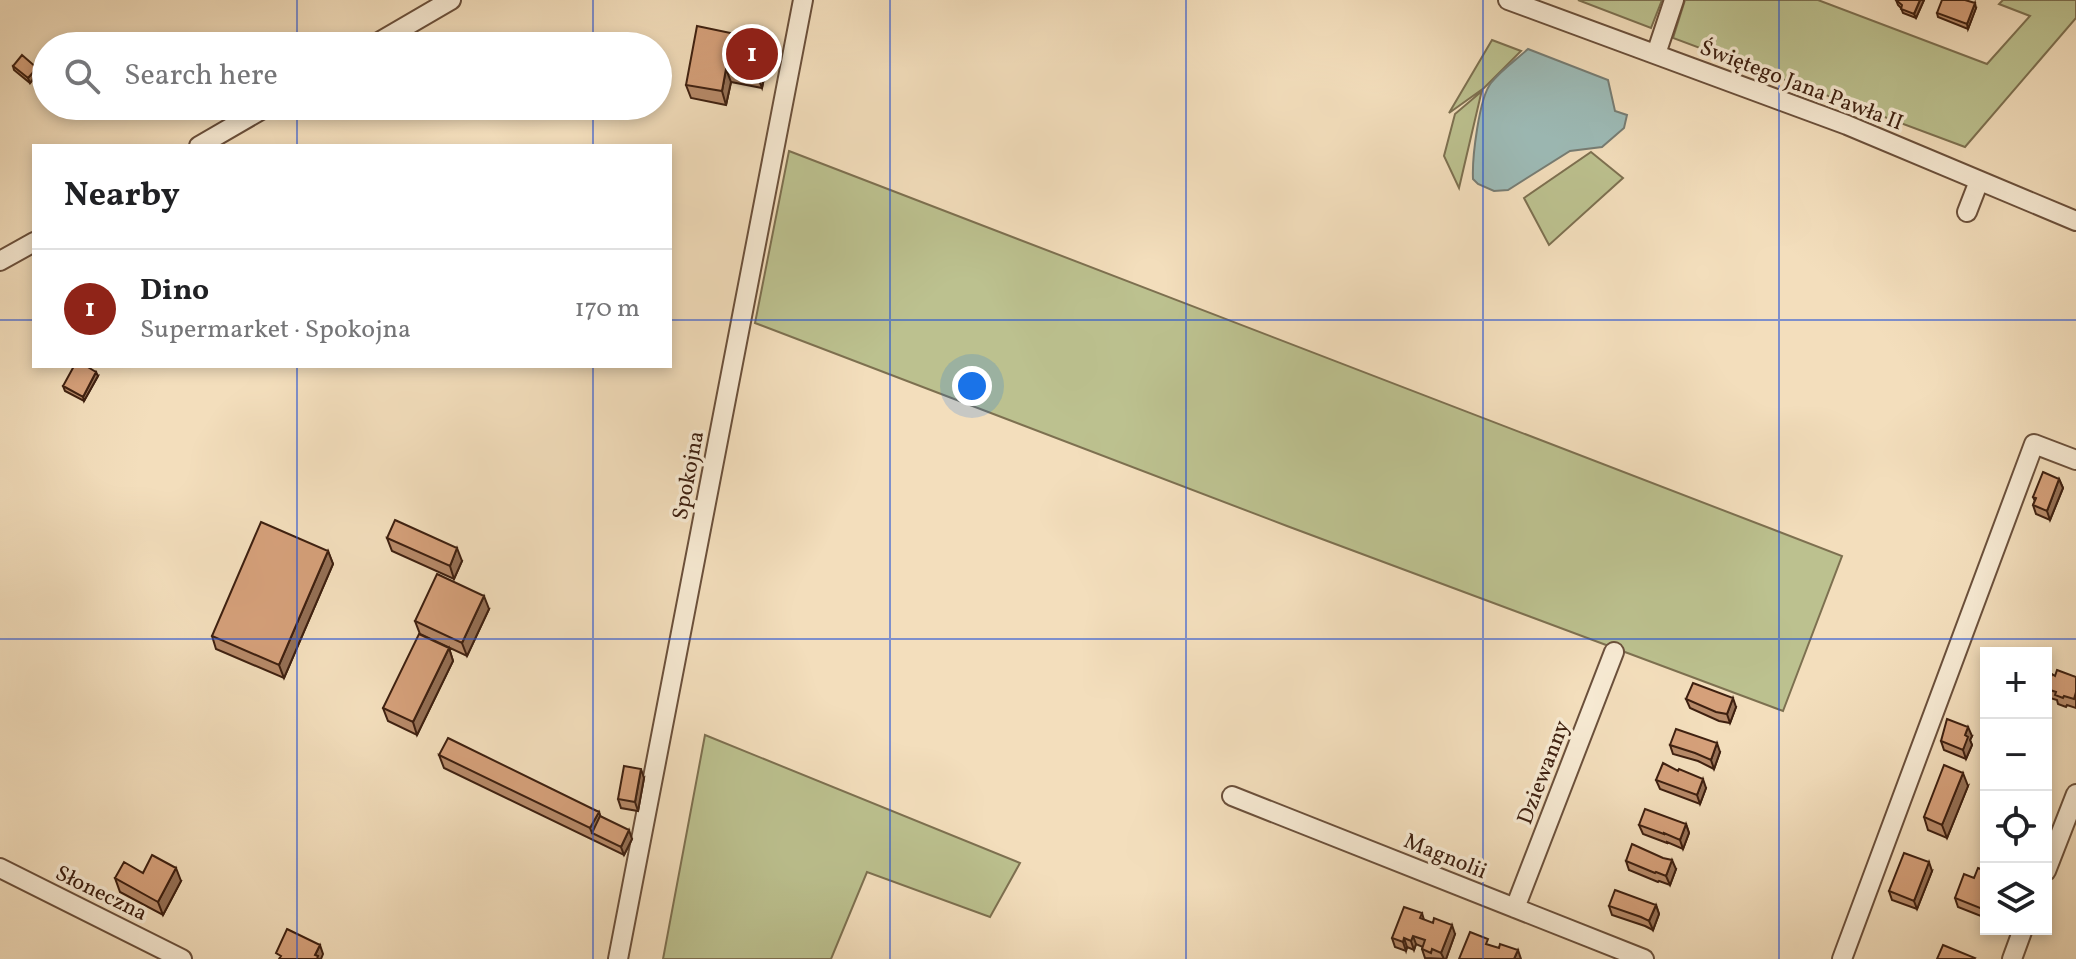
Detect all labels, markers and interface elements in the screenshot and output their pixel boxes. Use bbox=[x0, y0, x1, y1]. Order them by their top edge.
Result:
pin: 1 bbox=[726, 24, 778, 84]
search box bbox=[32, 32, 672, 120]
street label: Świętego Jana Pawła II bbox=[1695, 33, 1907, 139]
icon: search bbox=[60, 54, 104, 98]
text: Search here bbox=[124, 55, 278, 97]
text: Nearby bbox=[64, 173, 180, 220]
text: Dino bbox=[140, 270, 209, 312]
text: 1 bbox=[85, 291, 95, 327]
text: 170 m bbox=[575, 291, 640, 327]
text: Supermarket · Spokojna bbox=[140, 312, 411, 348]
your location bbox=[952, 366, 992, 406]
street label: Spokojna bbox=[666, 428, 713, 523]
map controls bbox=[1980, 647, 2052, 935]
button: + bbox=[1980, 647, 2052, 719]
street label: Dziewanny bbox=[1510, 716, 1578, 829]
button: − bbox=[1980, 719, 2052, 791]
button: locate bbox=[1980, 791, 2052, 863]
street label: Magnolii bbox=[1399, 827, 1491, 888]
street label: Słoneczna bbox=[50, 859, 152, 930]
button: layers bbox=[1980, 863, 2052, 935]

